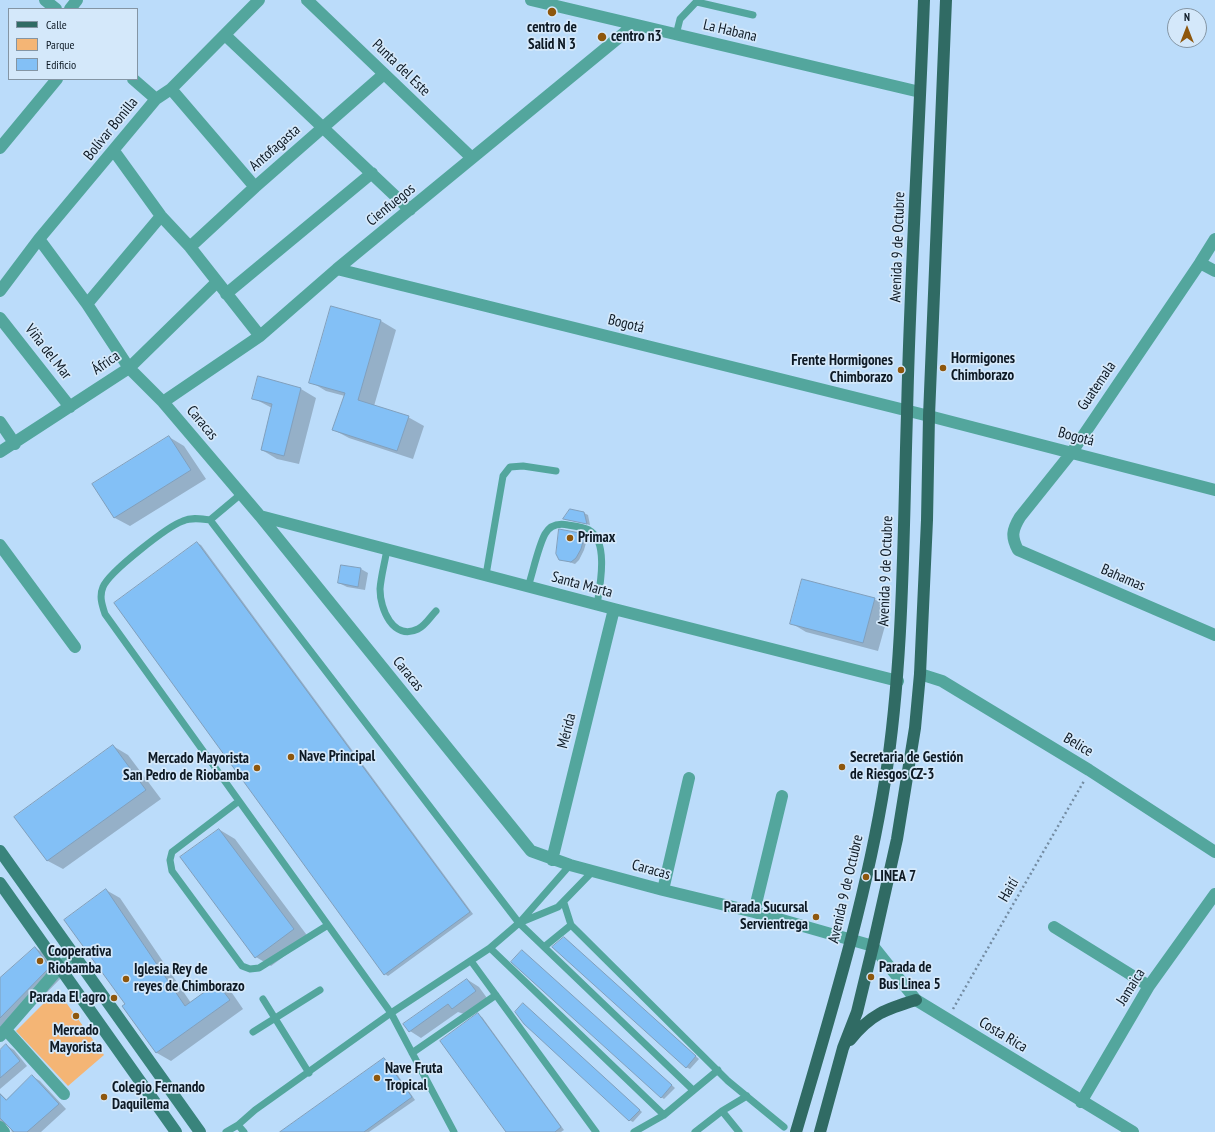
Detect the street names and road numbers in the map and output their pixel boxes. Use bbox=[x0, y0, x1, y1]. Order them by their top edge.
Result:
street label: La Habana bbox=[702, 16, 758, 46]
street label: Punta del Este bbox=[368, 36, 434, 100]
street label: Bolívar Bonilla bbox=[80, 94, 142, 164]
street label: Antofagasta bbox=[246, 121, 304, 175]
street label: Cienfuegos bbox=[363, 180, 419, 230]
street label: Avenida 9 de Octubre bbox=[887, 191, 909, 303]
street label: Bogotá bbox=[606, 311, 646, 337]
street label: Viña del Mar bbox=[21, 321, 75, 383]
street label: África bbox=[89, 347, 123, 379]
street label: Guatemala bbox=[1074, 358, 1120, 414]
street label: Caracas bbox=[183, 402, 221, 444]
street label: Bogotá bbox=[1056, 424, 1096, 450]
street label: Avenida 9 de Octubre bbox=[875, 515, 897, 627]
street label: Bahamas bbox=[1098, 561, 1148, 595]
street label: Santa Marta bbox=[550, 568, 614, 602]
street label: Caracas bbox=[389, 653, 427, 695]
street label: Mérida bbox=[554, 712, 580, 750]
street label: Belice bbox=[1060, 729, 1096, 761]
street label: Avenida 9 de Octubre bbox=[825, 833, 867, 945]
street label: Caracas bbox=[630, 856, 672, 884]
street label: Haití bbox=[995, 875, 1023, 905]
street label: Jamaica bbox=[1113, 965, 1149, 1009]
street label: Costa Rica bbox=[976, 1014, 1030, 1056]

